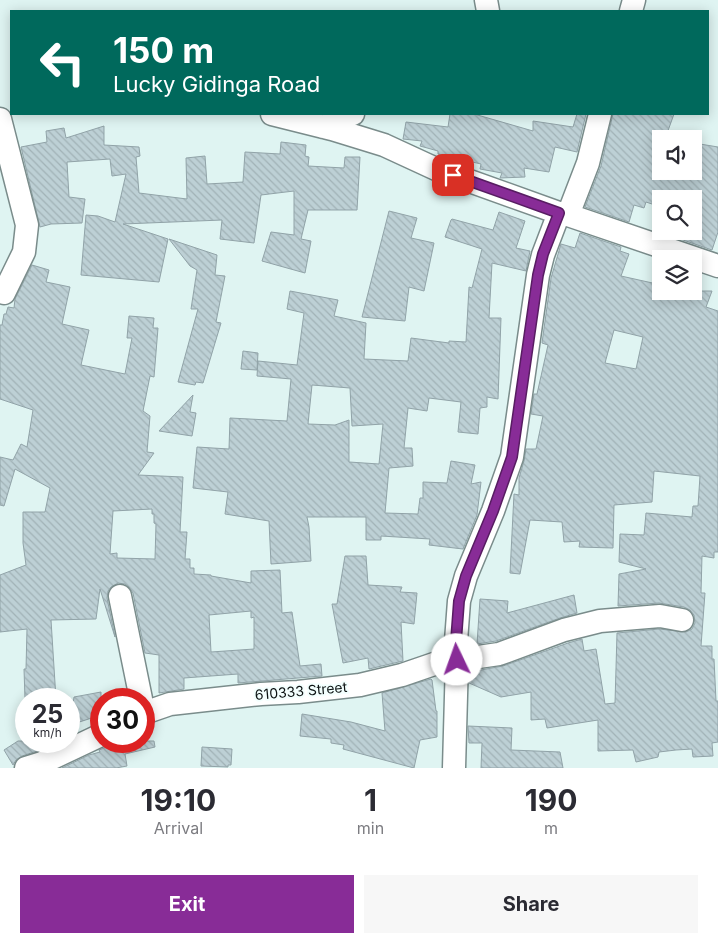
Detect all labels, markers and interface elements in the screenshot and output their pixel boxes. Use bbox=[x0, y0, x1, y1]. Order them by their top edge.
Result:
text: 150 m bbox=[113, 29, 214, 71]
icon: left bbox=[30, 30, 95, 95]
text: Lucky Gidinga Road bbox=[113, 71, 320, 97]
map controls bbox=[652, 130, 702, 300]
button: sound bbox=[652, 130, 702, 180]
pin bbox=[432, 154, 474, 196]
icon: arrive bbox=[439, 161, 467, 189]
button: search bbox=[652, 190, 702, 240]
button: layers bbox=[652, 250, 702, 300]
position arrow bbox=[430, 633, 482, 685]
street label: 610333 Street bbox=[254, 678, 348, 703]
speed limit sign: 30 bbox=[90, 688, 155, 753]
text: 25 bbox=[32, 699, 63, 729]
text: km/h bbox=[33, 725, 62, 740]
text: 19:10 bbox=[141, 782, 216, 818]
text: 1 bbox=[364, 782, 377, 818]
text: 190 bbox=[525, 782, 577, 818]
text: Arrival bbox=[154, 818, 203, 838]
text: min bbox=[357, 818, 384, 838]
text: m bbox=[544, 818, 558, 838]
button: Exit bbox=[20, 875, 354, 933]
button: Share bbox=[364, 875, 698, 933]

